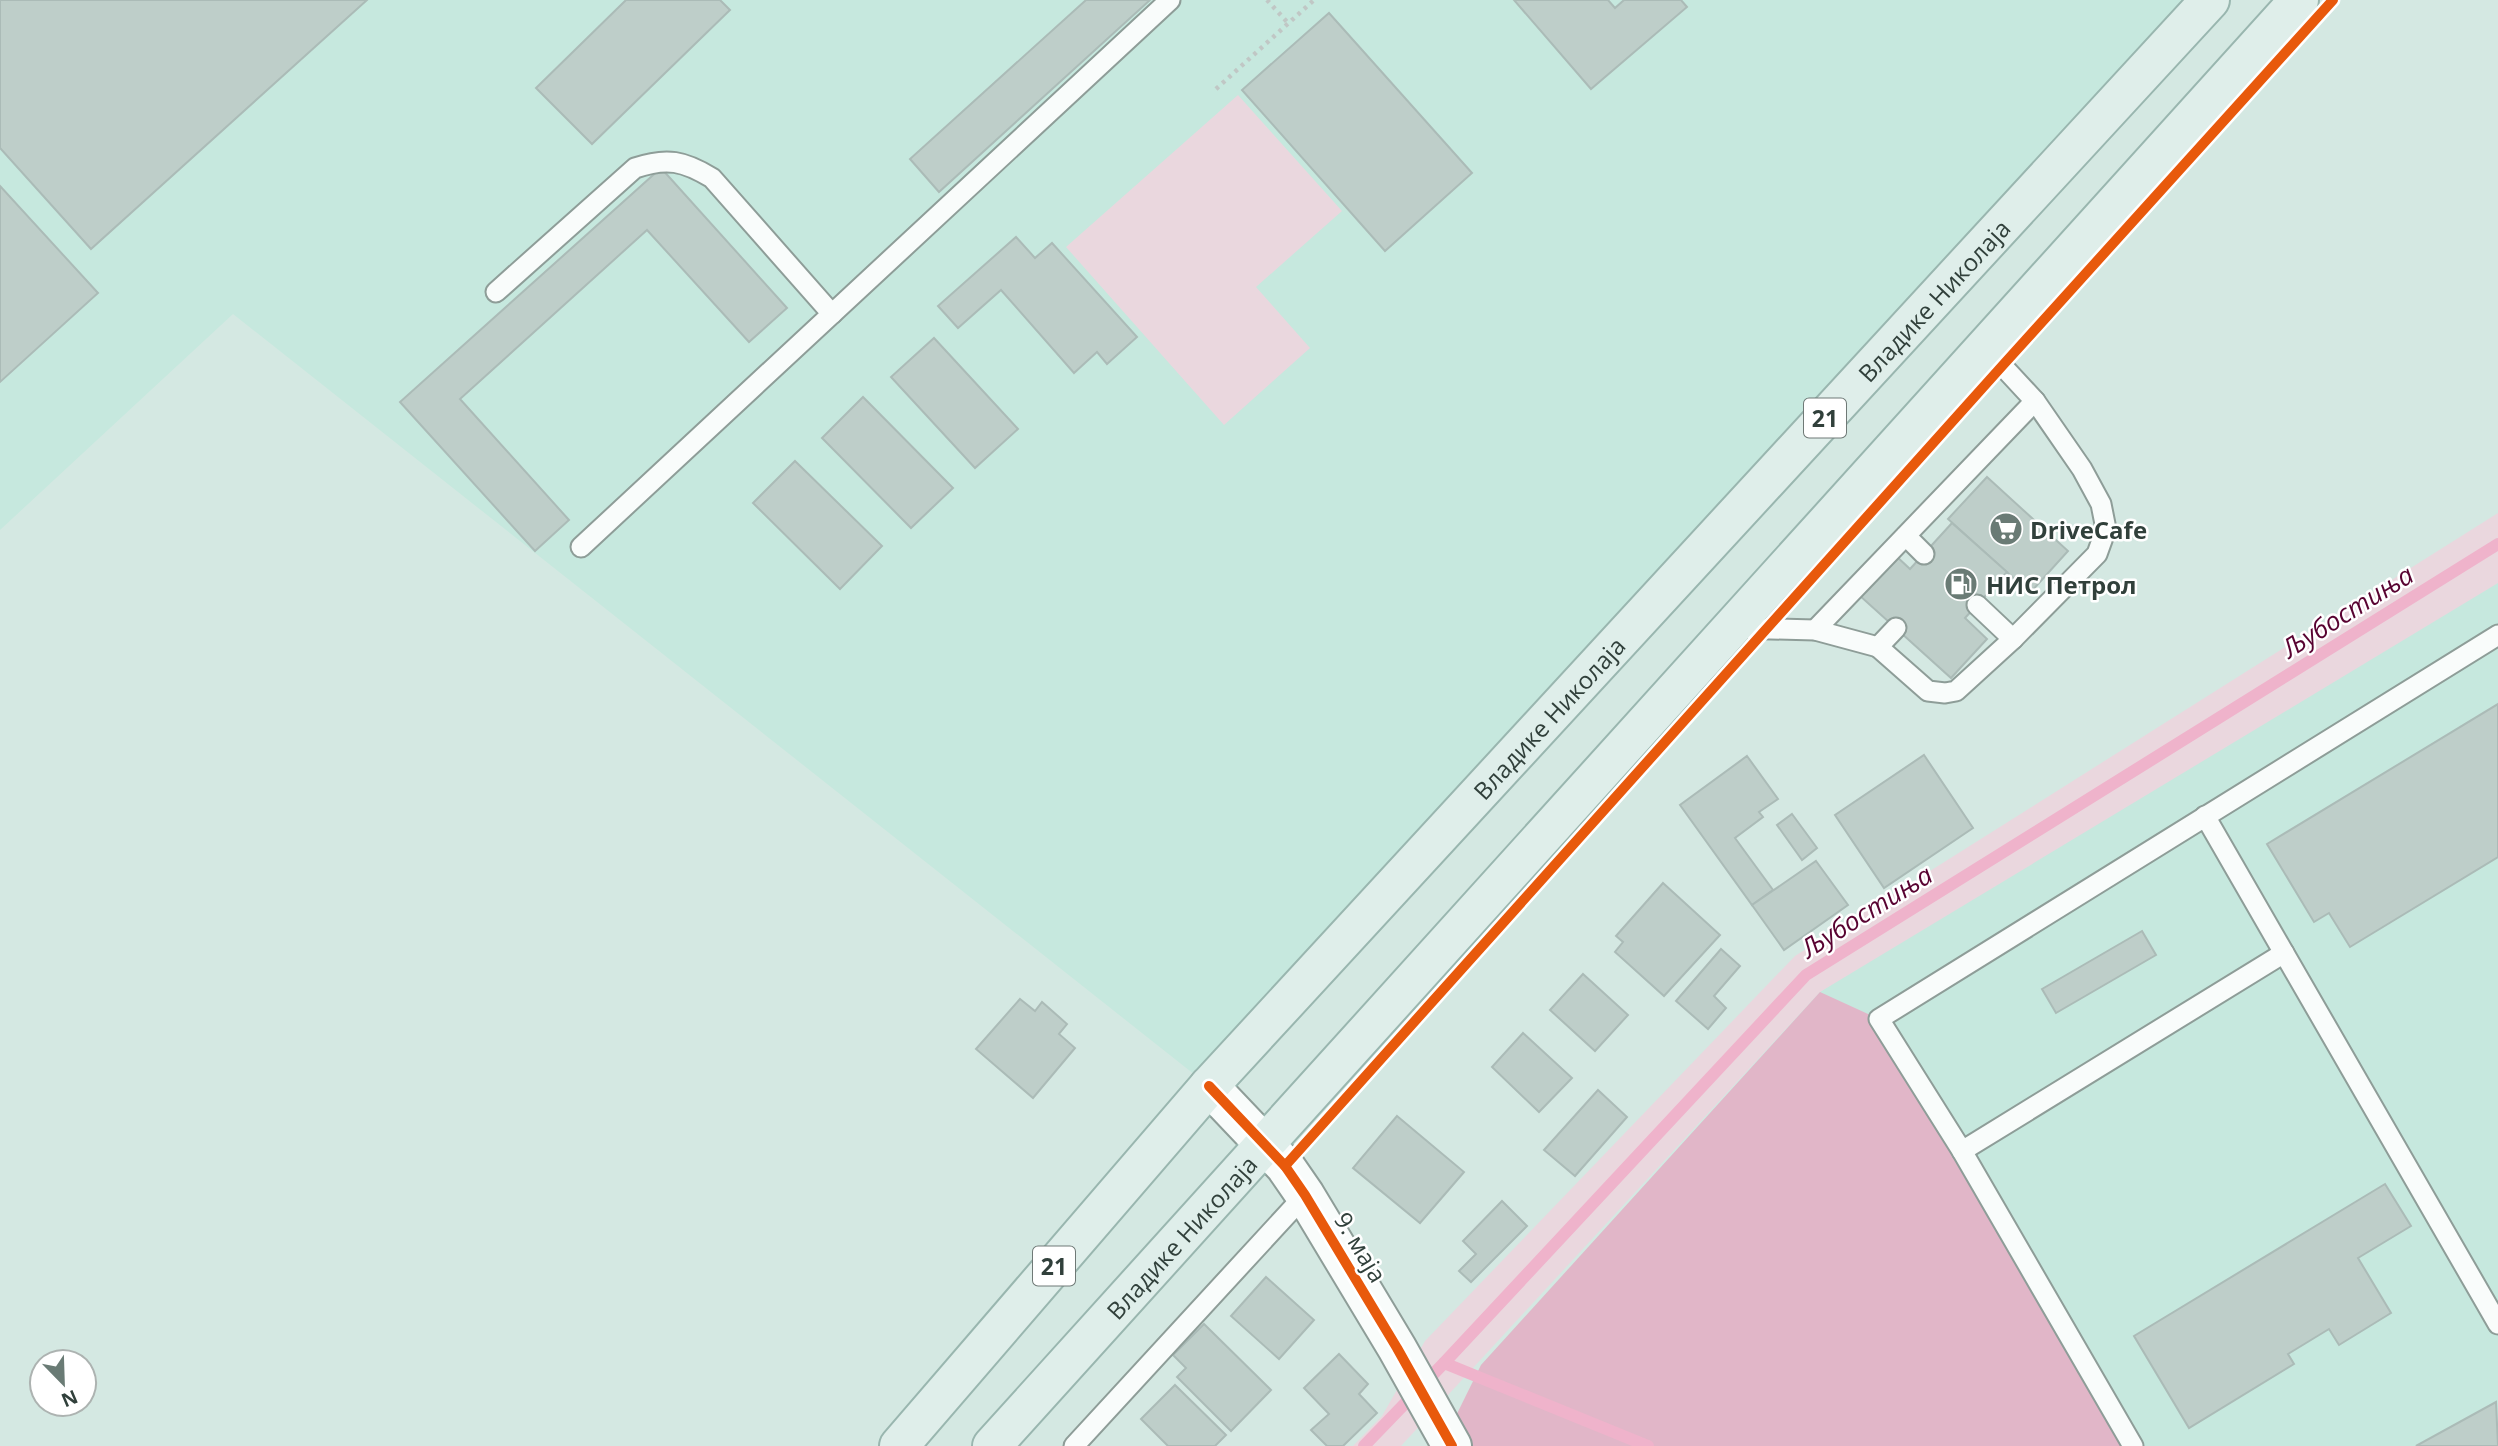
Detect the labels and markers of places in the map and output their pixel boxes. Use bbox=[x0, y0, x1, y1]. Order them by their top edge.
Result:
supermarket icon: DriveCafe bbox=[1987, 510, 2025, 548]
place label: DriveCafe bbox=[2030, 513, 2147, 546]
fuel station icon: НИС Петрол bbox=[1942, 565, 1980, 603]
place label: НИС Петрол bbox=[1986, 568, 2137, 601]

